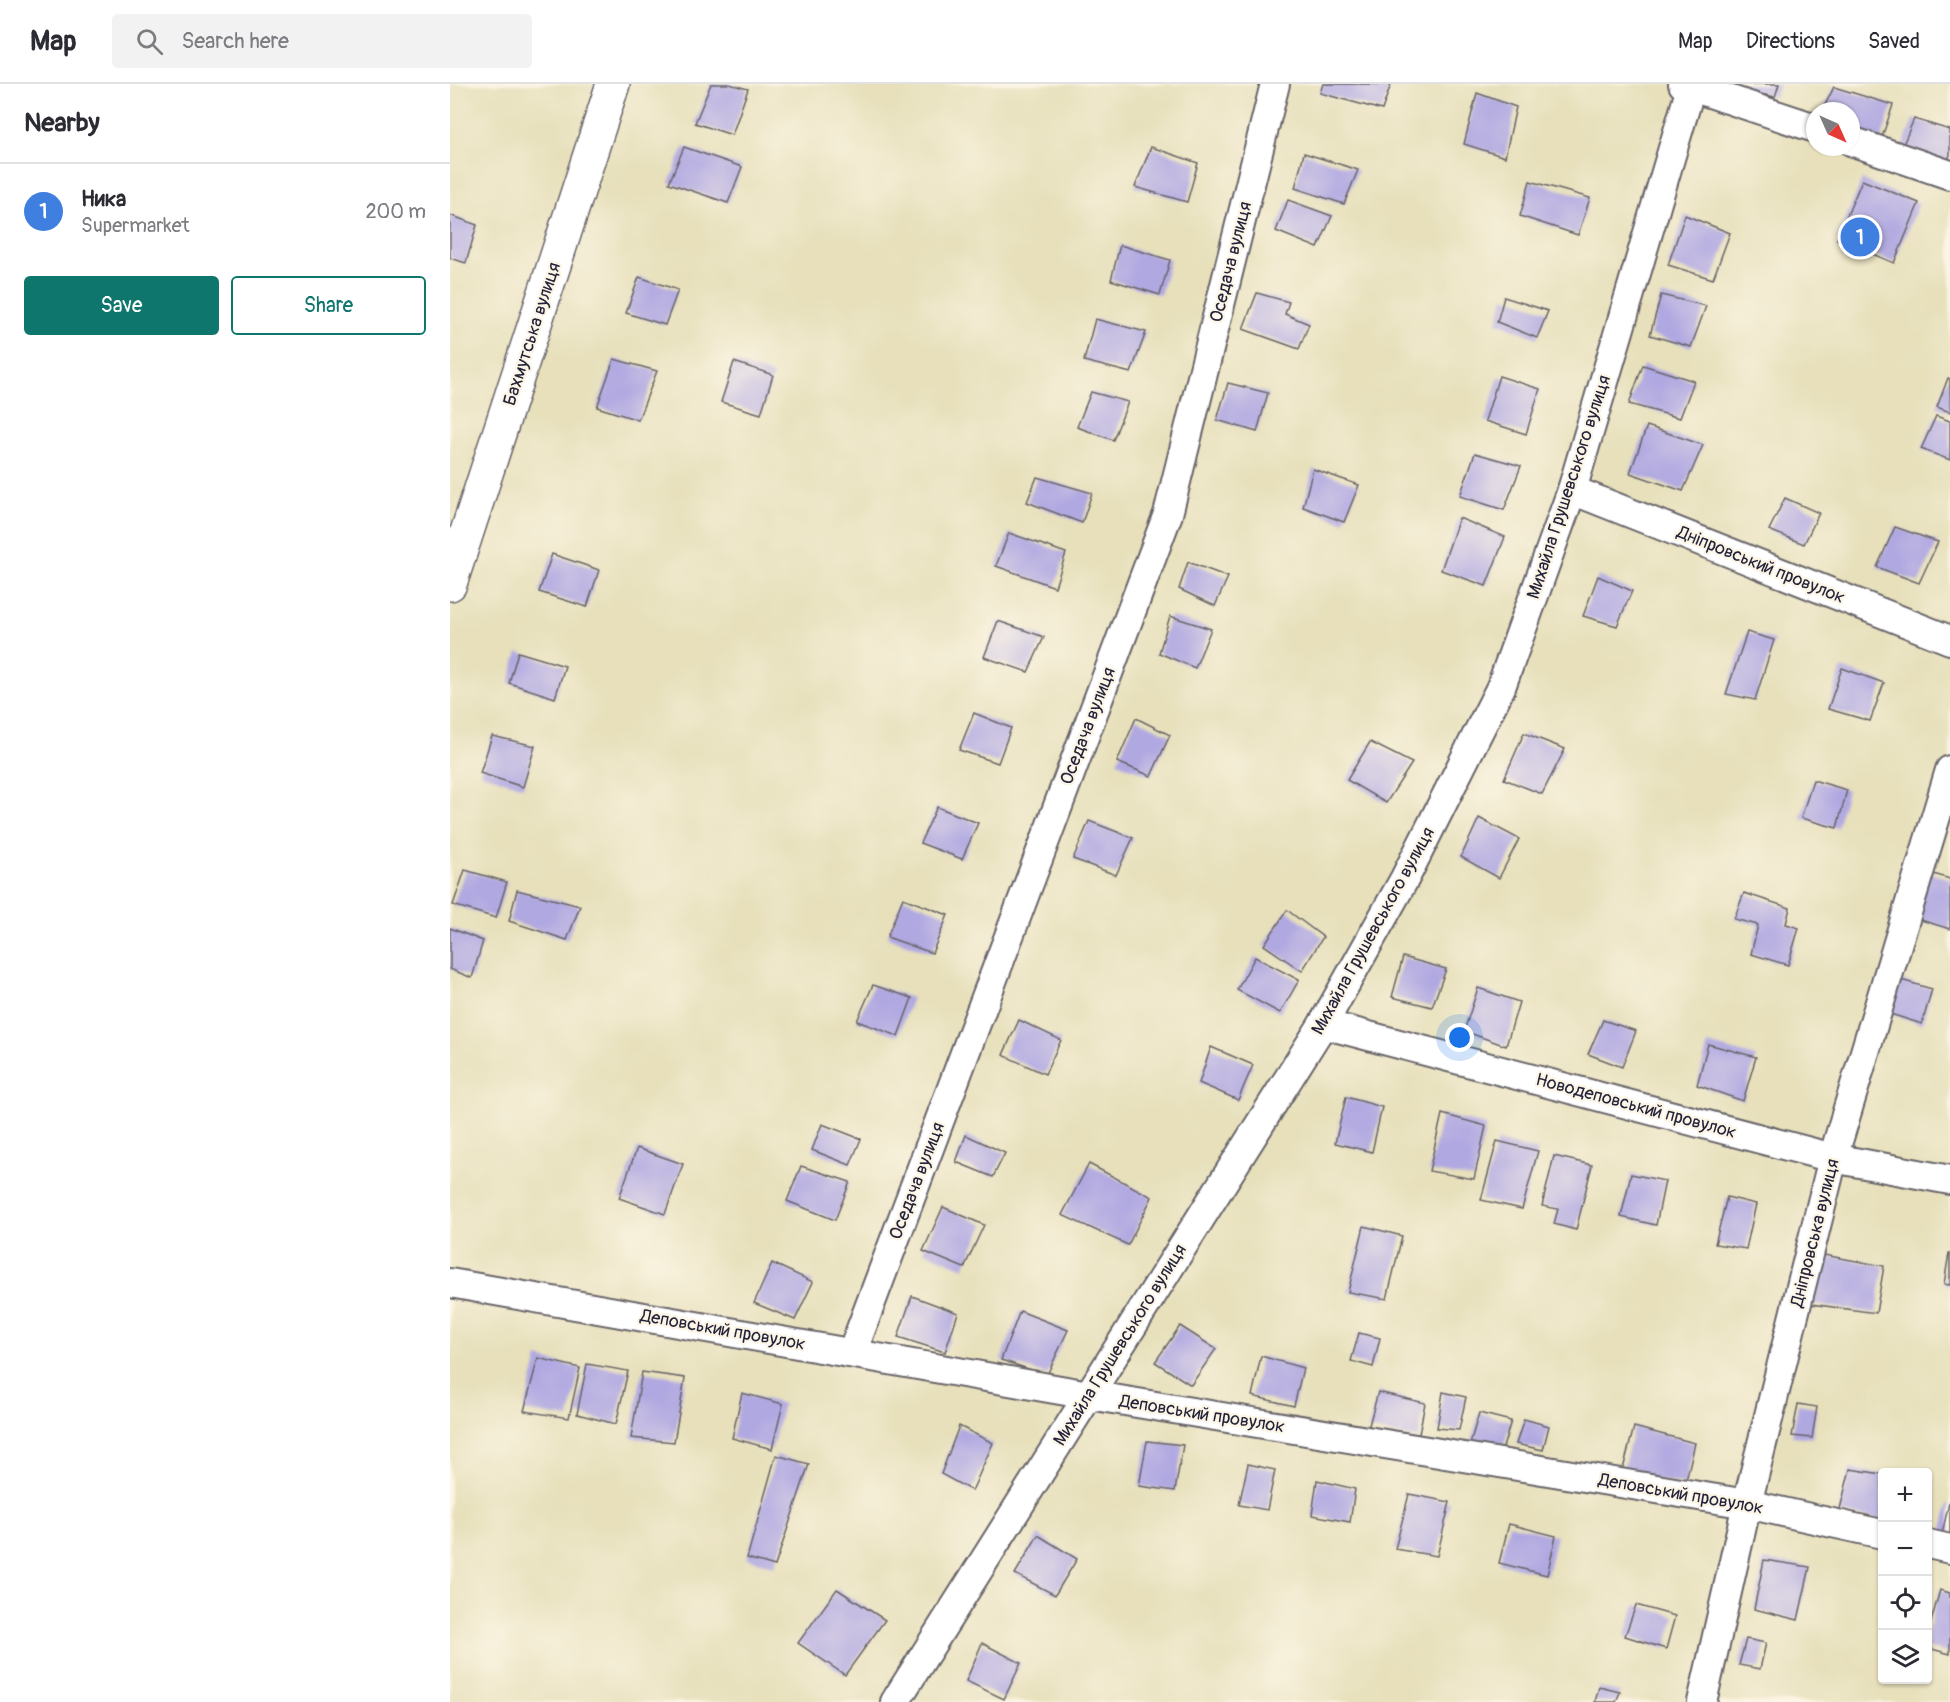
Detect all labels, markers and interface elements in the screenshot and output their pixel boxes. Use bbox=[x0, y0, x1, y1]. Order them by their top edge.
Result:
search box bbox=[112, 14, 532, 68]
text: Map bbox=[30, 24, 76, 59]
icon: search bbox=[133, 25, 166, 58]
text: Search here bbox=[181, 27, 289, 55]
text: Map bbox=[1678, 28, 1713, 55]
text: Directions bbox=[1746, 28, 1835, 55]
text: Saved bbox=[1868, 28, 1920, 55]
north arrow bbox=[1806, 102, 1860, 156]
text: Nearby bbox=[24, 107, 100, 139]
text: Ника bbox=[81, 185, 126, 213]
text: 1 bbox=[40, 199, 47, 224]
text: 200 m bbox=[365, 199, 426, 224]
street label: Оседача вулиця bbox=[1205, 199, 1257, 325]
text: Supermarket bbox=[81, 213, 190, 238]
pin: 1 bbox=[1840, 214, 1880, 260]
street label: Бахмутська вулиця bbox=[498, 259, 566, 409]
button: Save bbox=[24, 276, 219, 335]
button: Share bbox=[231, 276, 426, 335]
street label: Михайла Грушевського вулиця bbox=[1522, 372, 1616, 602]
street label: Дніпровський провулок bbox=[1673, 520, 1848, 609]
street label: Оседача вулиця bbox=[1055, 664, 1121, 788]
street label: Михайла Грушевського вулиця bbox=[1306, 823, 1440, 1039]
your location bbox=[1445, 1023, 1474, 1052]
street label: Новодеповський провулок bbox=[1533, 1068, 1739, 1144]
street label: Оседача вулиця bbox=[884, 1119, 950, 1243]
street label: Дніпровська вулиця bbox=[1785, 1157, 1845, 1310]
street label: Михайла Грушевського вулиця bbox=[1048, 1240, 1192, 1450]
street label: Деповський провулок bbox=[638, 1304, 807, 1356]
street label: Деповський провулок bbox=[1117, 1389, 1286, 1438]
street label: Деповський провулок bbox=[1596, 1468, 1765, 1520]
map controls bbox=[1878, 1468, 1932, 1684]
button: + bbox=[1878, 1468, 1932, 1522]
button: − bbox=[1878, 1522, 1932, 1576]
button: locate bbox=[1878, 1576, 1932, 1630]
button: layers bbox=[1878, 1630, 1932, 1684]

